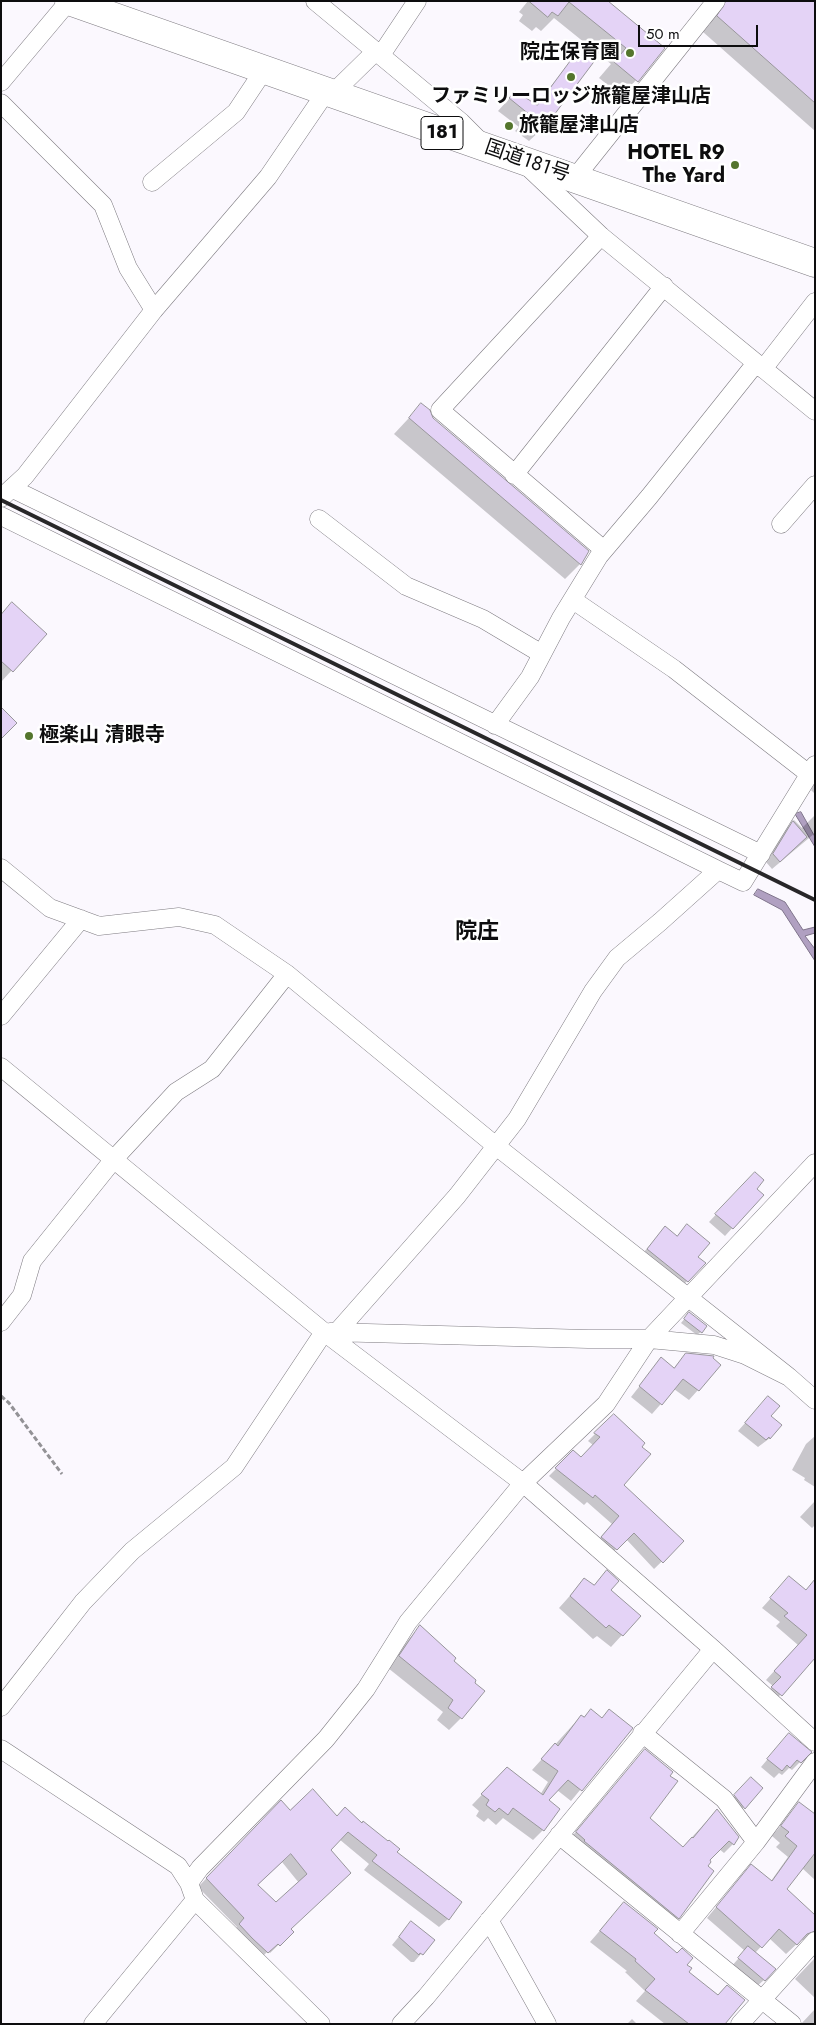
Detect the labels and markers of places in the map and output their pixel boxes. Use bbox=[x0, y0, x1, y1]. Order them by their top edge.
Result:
place label: 院庄保育園 bbox=[520, 41, 620, 65]
marker: 院庄保育園 bbox=[624, 47, 636, 59]
marker: ファミリーロッジ旅籠屋津山店 bbox=[565, 71, 577, 83]
place label: ファミリーロッジ旅籠屋津山店 bbox=[431, 85, 711, 109]
place label: 旅籠屋津山店 bbox=[519, 114, 639, 138]
marker: 旅籠屋津山店 bbox=[503, 120, 515, 132]
place label: HOTEL R9 The Yard bbox=[627, 142, 725, 189]
marker: HOTEL R9 The Yard bbox=[729, 159, 741, 171]
place label: 極楽山 清眼寺 bbox=[39, 724, 165, 748]
marker: 極楽山 清眼寺 bbox=[23, 730, 35, 742]

